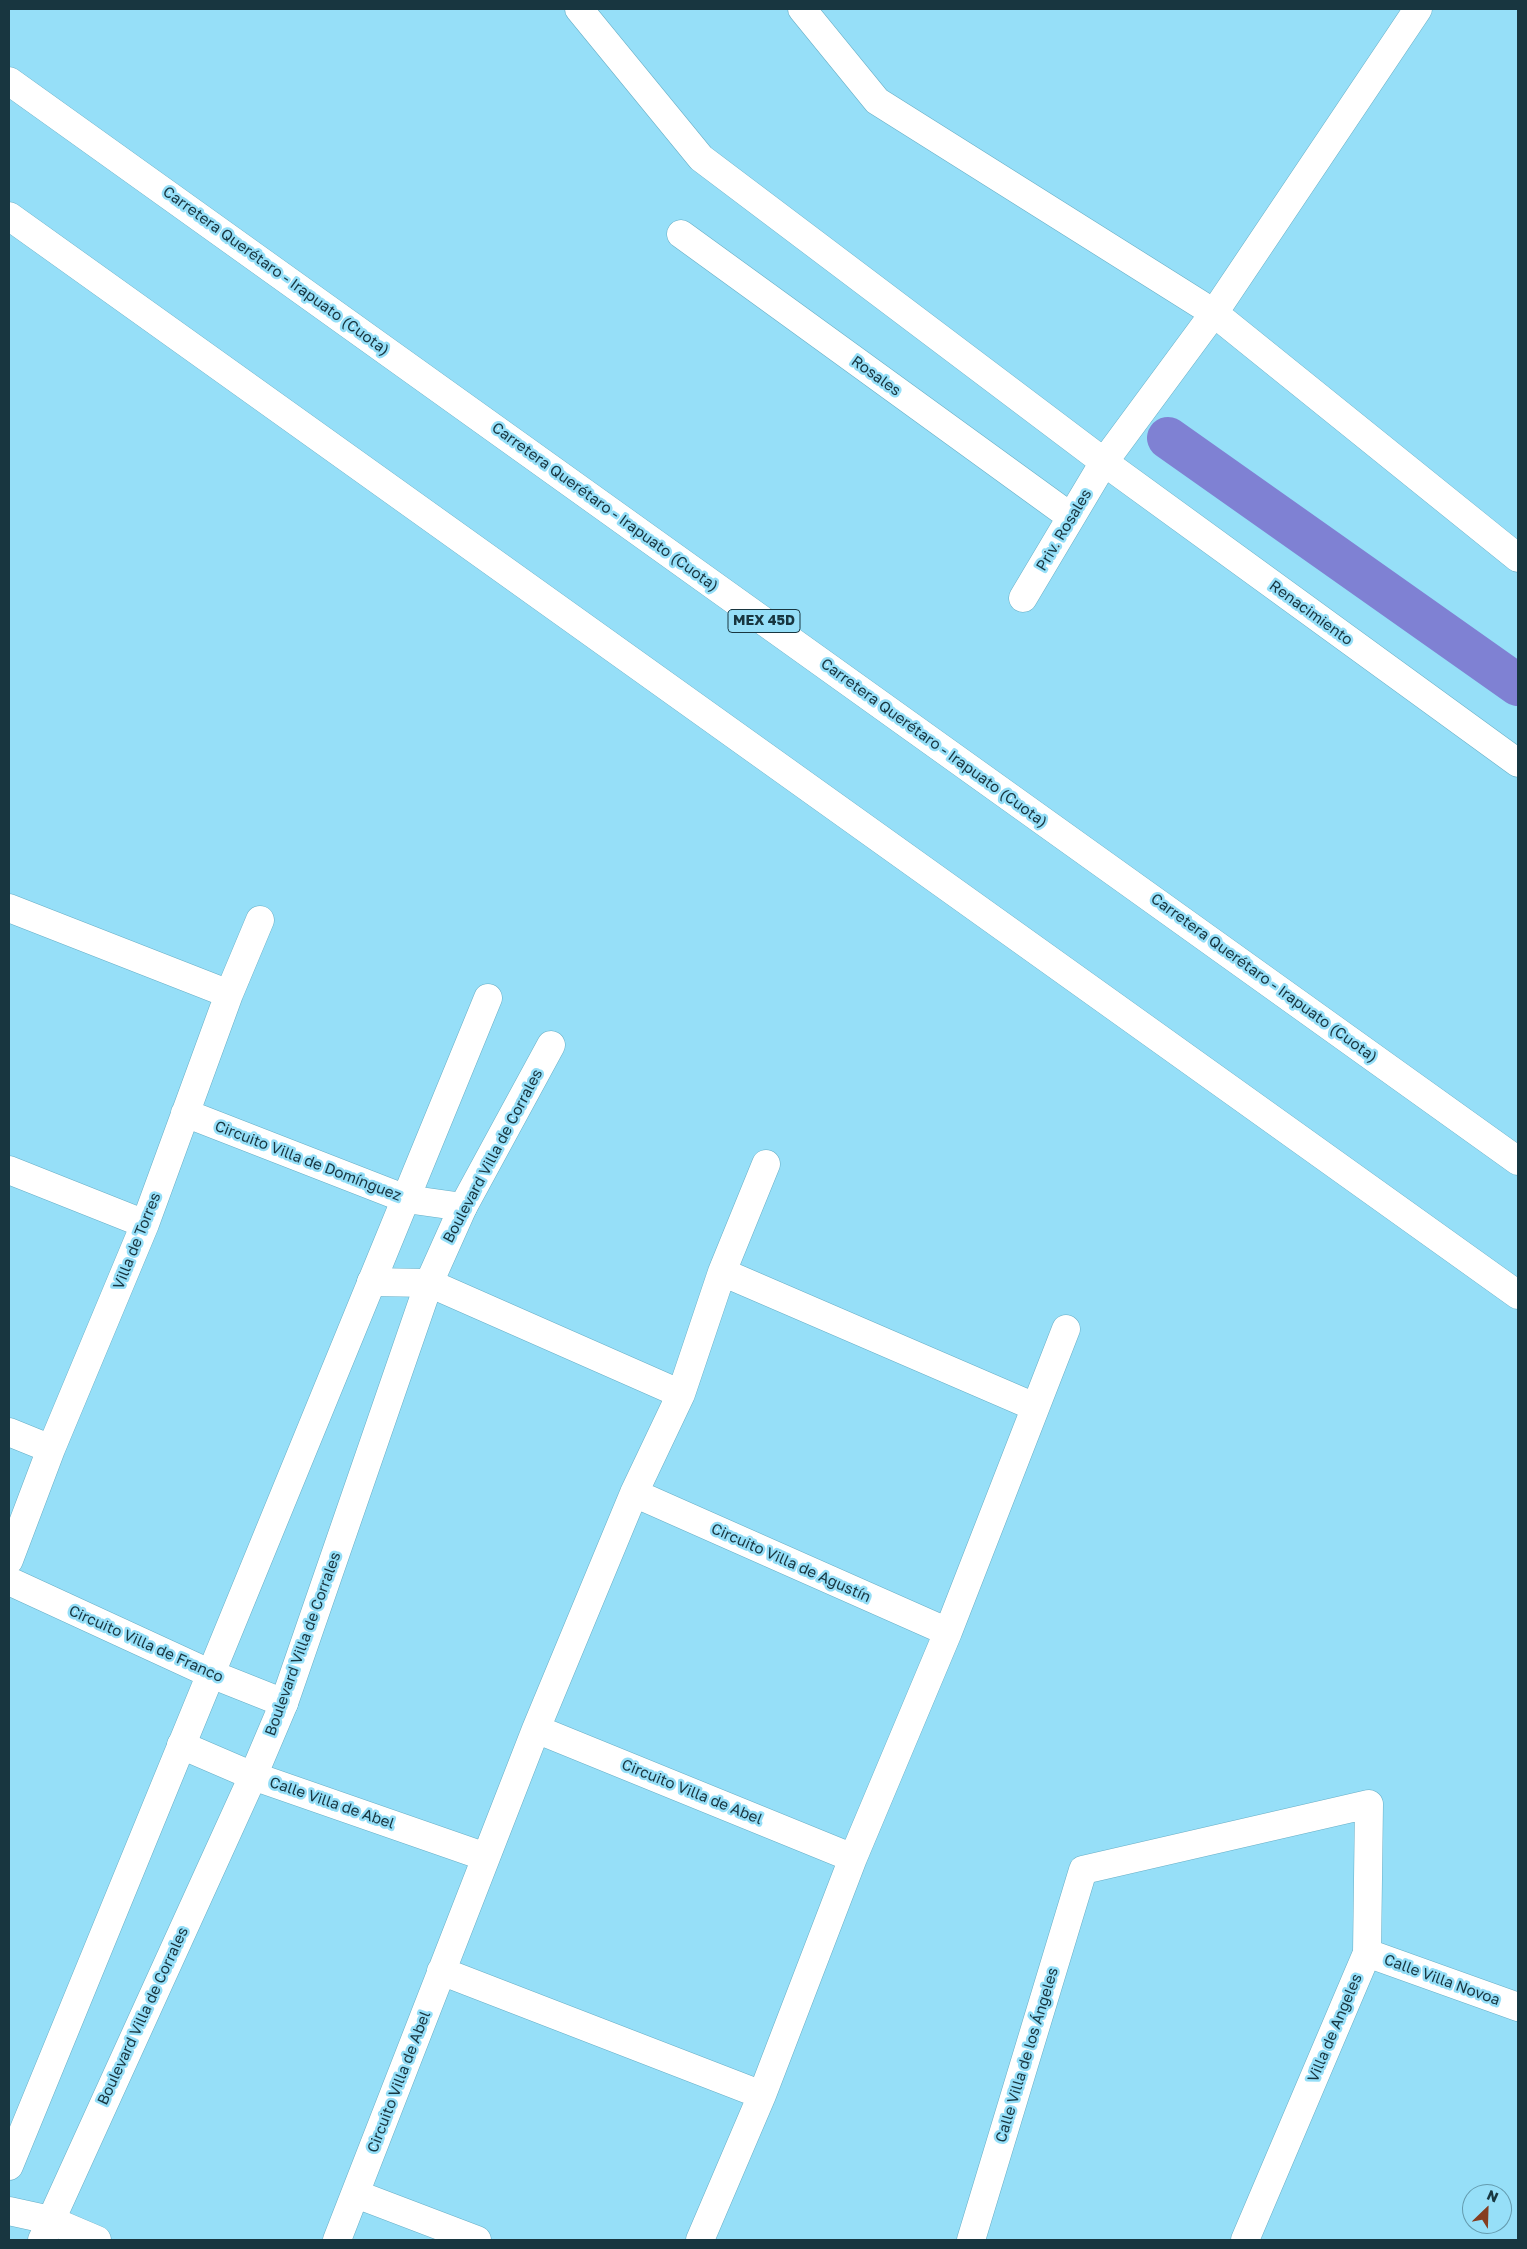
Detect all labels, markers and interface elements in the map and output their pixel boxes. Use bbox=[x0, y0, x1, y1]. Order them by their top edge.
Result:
street label: Carretera Querétaro - Irapuato (Cuota) bbox=[159, 183, 393, 359]
street label: Rosales bbox=[848, 352, 904, 400]
street label: Carretera Querétaro - Irapuato (Cuota) bbox=[488, 419, 722, 595]
street label: Priv. Rosales bbox=[1033, 486, 1095, 574]
street label: Renacimiento bbox=[1266, 577, 1356, 649]
road number: MEX 45D bbox=[728, 610, 800, 632]
street label: Carretera Querétaro - Irapuato (Cuota) bbox=[817, 655, 1051, 831]
street label: Carretera Querétaro - Irapuato (Cuota) bbox=[1147, 890, 1381, 1066]
street label: Boulevard Villa de Corrales bbox=[439, 1066, 547, 1246]
street label: Circuito Villa de Domínguez bbox=[212, 1117, 404, 1205]
street label: Villa de Torres bbox=[109, 1190, 165, 1292]
street label: Circuito Villa de Agustín bbox=[708, 1520, 874, 1606]
street label: Boulevard Villa de Corrales bbox=[261, 1550, 345, 1738]
street label: Circuito Villa de Franco bbox=[66, 1602, 226, 1686]
street label: Circuito Villa de Abel bbox=[619, 1756, 765, 1828]
street label: Calle Villa de Abel bbox=[267, 1773, 397, 1833]
street label: Boulevard Villa de Corrales bbox=[94, 1924, 192, 2108]
street label: Calle Villa Novoa bbox=[1382, 1951, 1502, 2009]
street label: Calle Villa de los Ángeles bbox=[992, 1965, 1062, 2145]
street label: Villa de Angeles bbox=[1304, 1971, 1366, 2085]
street label: Circuito Villa de Abel bbox=[364, 2009, 434, 2155]
north arrow bbox=[1462, 2184, 1512, 2234]
text: N bbox=[1485, 2186, 1501, 2206]

